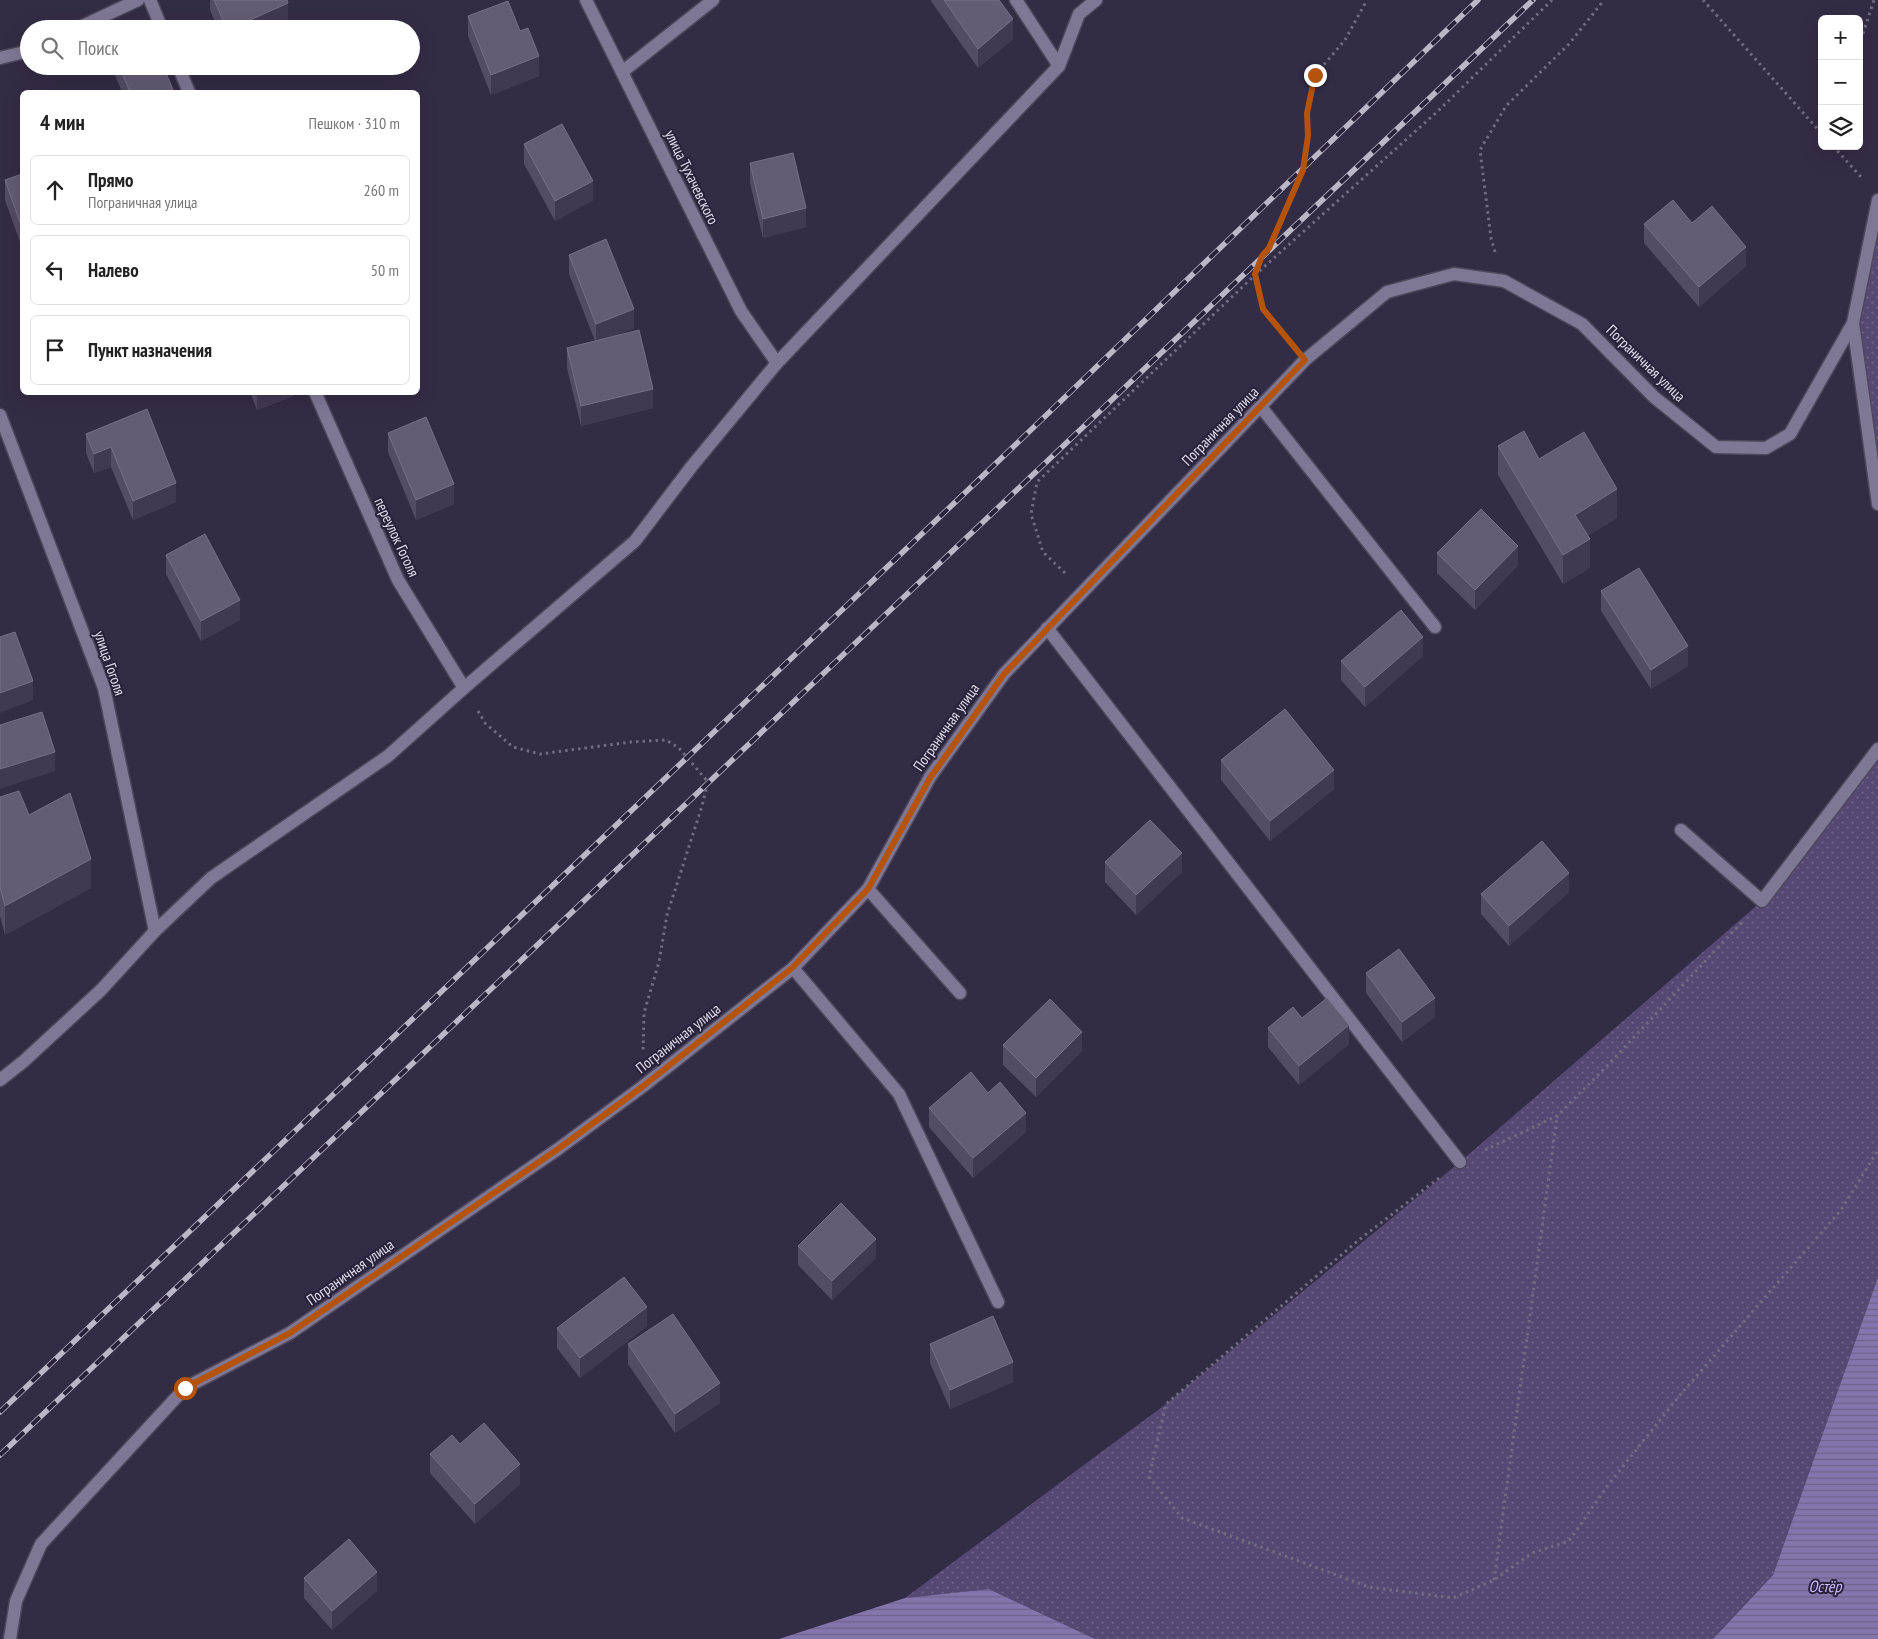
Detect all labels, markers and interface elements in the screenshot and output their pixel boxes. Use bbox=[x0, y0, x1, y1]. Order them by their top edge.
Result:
map controls bbox=[1818, 15, 1863, 150]
button: + bbox=[1818, 15, 1863, 60]
search box bbox=[20, 20, 420, 75]
icon: search bbox=[38, 34, 66, 62]
text: Поиск bbox=[78, 36, 119, 60]
button: − bbox=[1818, 60, 1863, 105]
route end bbox=[1304, 64, 1327, 87]
button: layers bbox=[1818, 105, 1863, 150]
text: 4 мин bbox=[40, 109, 85, 136]
text: Пешком · 310 m bbox=[309, 113, 400, 133]
street label: улица Тухачевского bbox=[661, 127, 723, 227]
text: Прямо bbox=[88, 168, 133, 192]
icon: ahead bbox=[41, 176, 69, 204]
text: 260 m bbox=[364, 180, 399, 200]
text: Пограничная улица bbox=[88, 192, 197, 212]
icon: left bbox=[41, 256, 69, 284]
text: Налево bbox=[88, 258, 139, 282]
text: 50 m bbox=[371, 260, 399, 280]
street label: Пограничная улица bbox=[1603, 321, 1689, 405]
icon: arrive bbox=[41, 336, 69, 364]
text: Пункт назначения bbox=[88, 338, 212, 362]
street label: Пограничная улица bbox=[1178, 383, 1262, 469]
street label: переулок Гоголя bbox=[370, 494, 424, 580]
street label: улица Гоголя bbox=[90, 628, 130, 698]
street label: Пограничная улица bbox=[909, 680, 983, 774]
street label: Пограничная улица bbox=[632, 999, 724, 1077]
street label: Пограничная улица bbox=[303, 1235, 397, 1309]
route start bbox=[174, 1377, 197, 1400]
water label: Остёр bbox=[1809, 1576, 1842, 1596]

